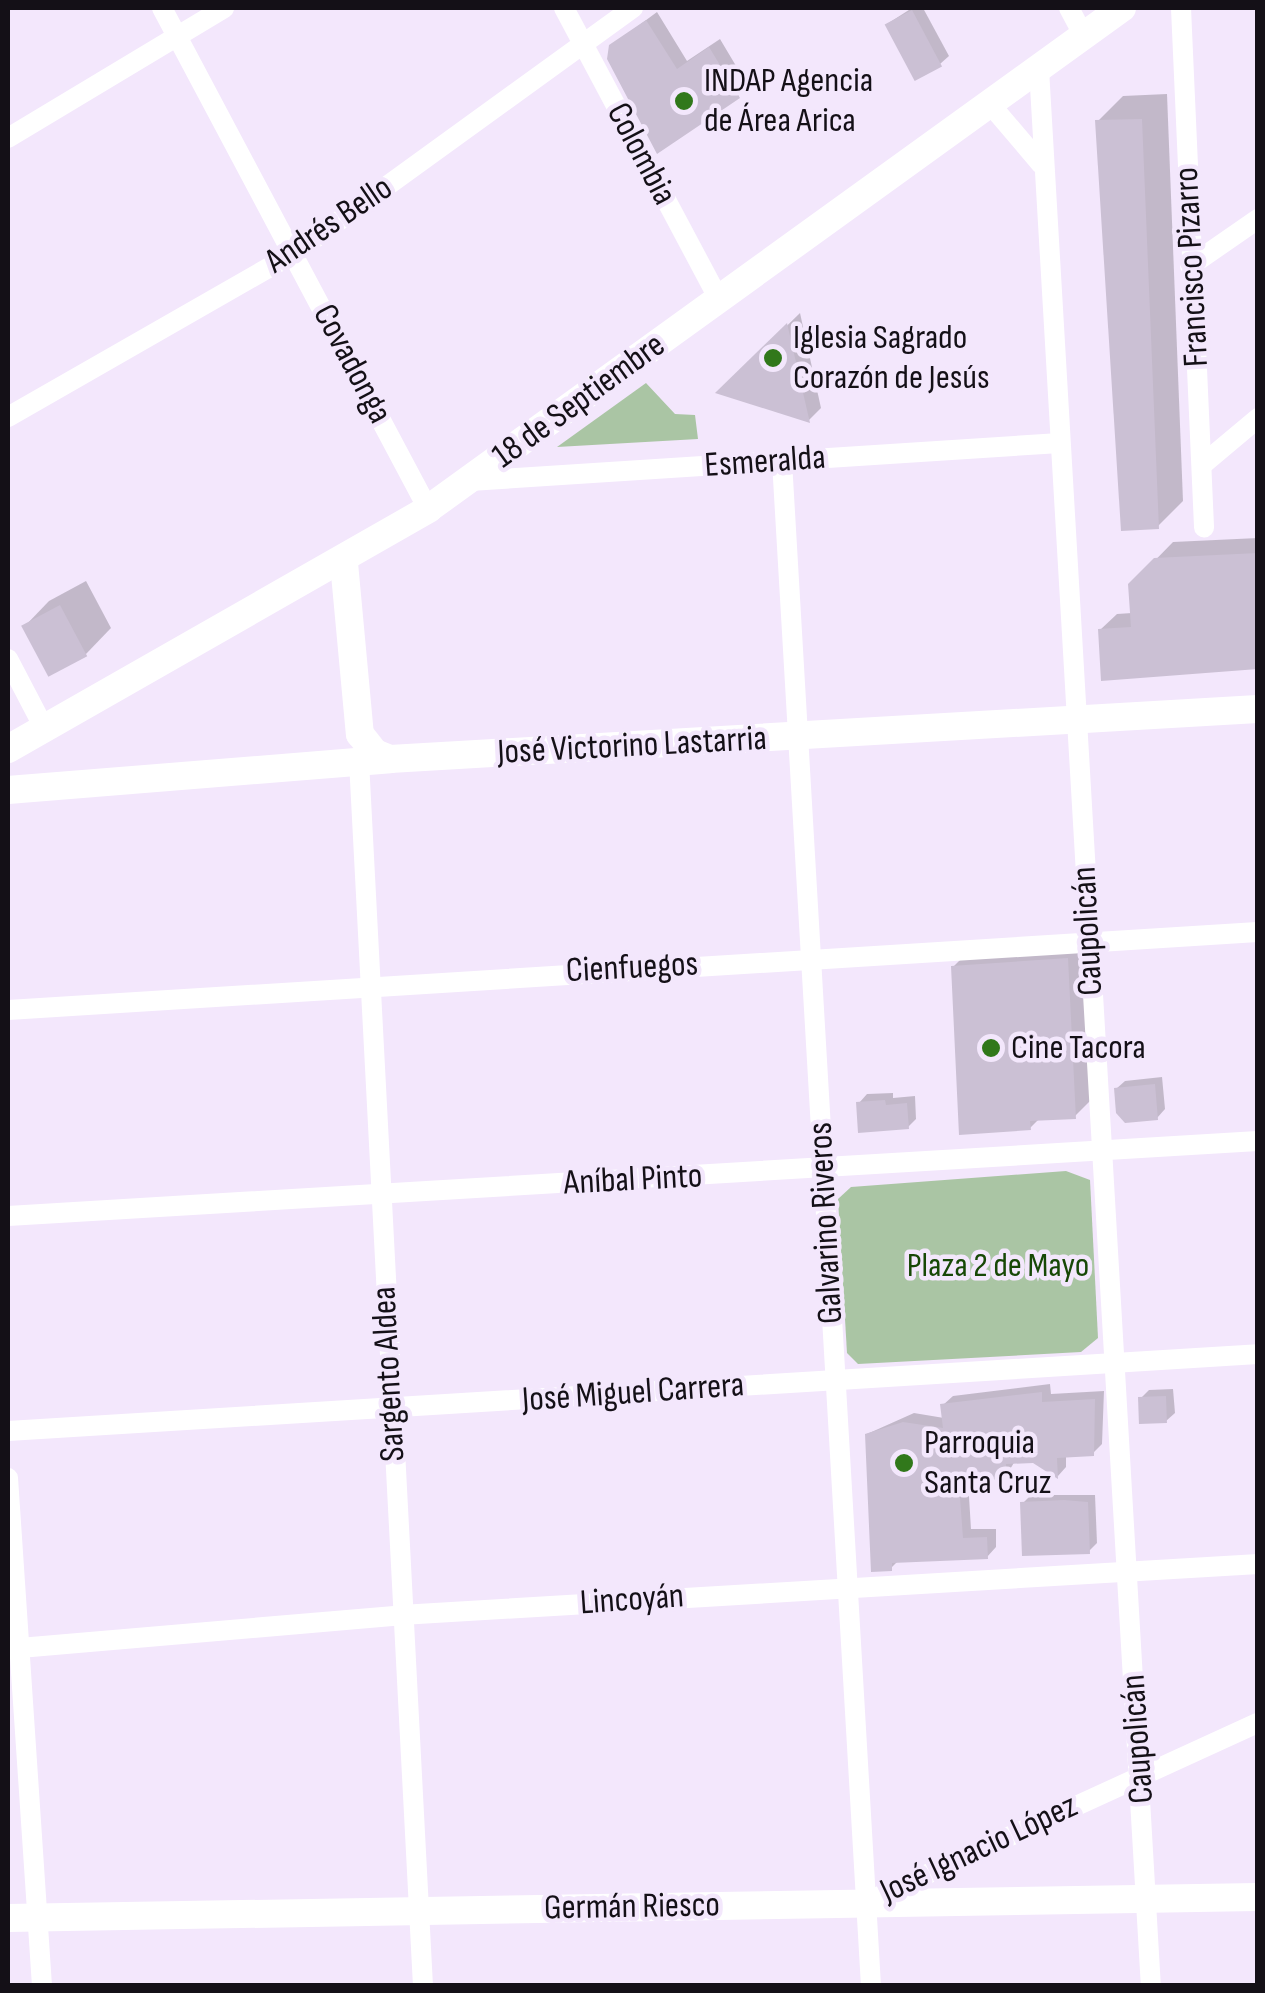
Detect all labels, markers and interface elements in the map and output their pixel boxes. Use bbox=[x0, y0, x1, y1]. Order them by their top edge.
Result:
place label: INDAP Agencia de Área Arica bbox=[704, 60, 873, 142]
marker: INDAP Agencia de Área Arica bbox=[673, 90, 695, 112]
street label: Colombia bbox=[597, 96, 685, 212]
street label: Francisco Pizarro bbox=[1166, 166, 1218, 368]
street label: Andrés Bello bbox=[258, 167, 400, 283]
street label: Covadonga bbox=[303, 297, 401, 431]
place label: Iglesia Sagrado Corazón de Jesús bbox=[793, 317, 990, 399]
street label: 18 de Septiembre bbox=[485, 324, 673, 478]
marker: Iglesia Sagrado Corazón de Jesús bbox=[762, 347, 784, 369]
street label: Esmeralda bbox=[703, 437, 827, 487]
street label: José Victorino Lastarria bbox=[496, 718, 768, 774]
street label: Caupolicán bbox=[1064, 865, 1112, 997]
street label: Cienfuegos bbox=[565, 944, 699, 992]
place label: Cine Tacora bbox=[1011, 1027, 1146, 1069]
marker: Cine Tacora bbox=[980, 1037, 1002, 1059]
street label: Galvarino Riveros bbox=[800, 1121, 852, 1325]
street label: Aníbal Pinto bbox=[563, 1155, 703, 1205]
park label: Plaza 2 de Mayo bbox=[907, 1245, 1089, 1287]
street label: Sargento Aldea bbox=[363, 1285, 415, 1463]
street label: José Miguel Carrera bbox=[521, 1364, 745, 1422]
place label: Parroquia Santa Cruz bbox=[924, 1422, 1051, 1504]
marker: Parroquia Santa Cruz bbox=[893, 1452, 915, 1474]
street label: Lincoyán bbox=[579, 1575, 685, 1625]
street label: Caupolicán bbox=[1113, 1673, 1163, 1805]
street label: José Ignacio López bbox=[874, 1785, 1084, 1913]
street label: Germán Riesco bbox=[544, 1884, 720, 1930]

